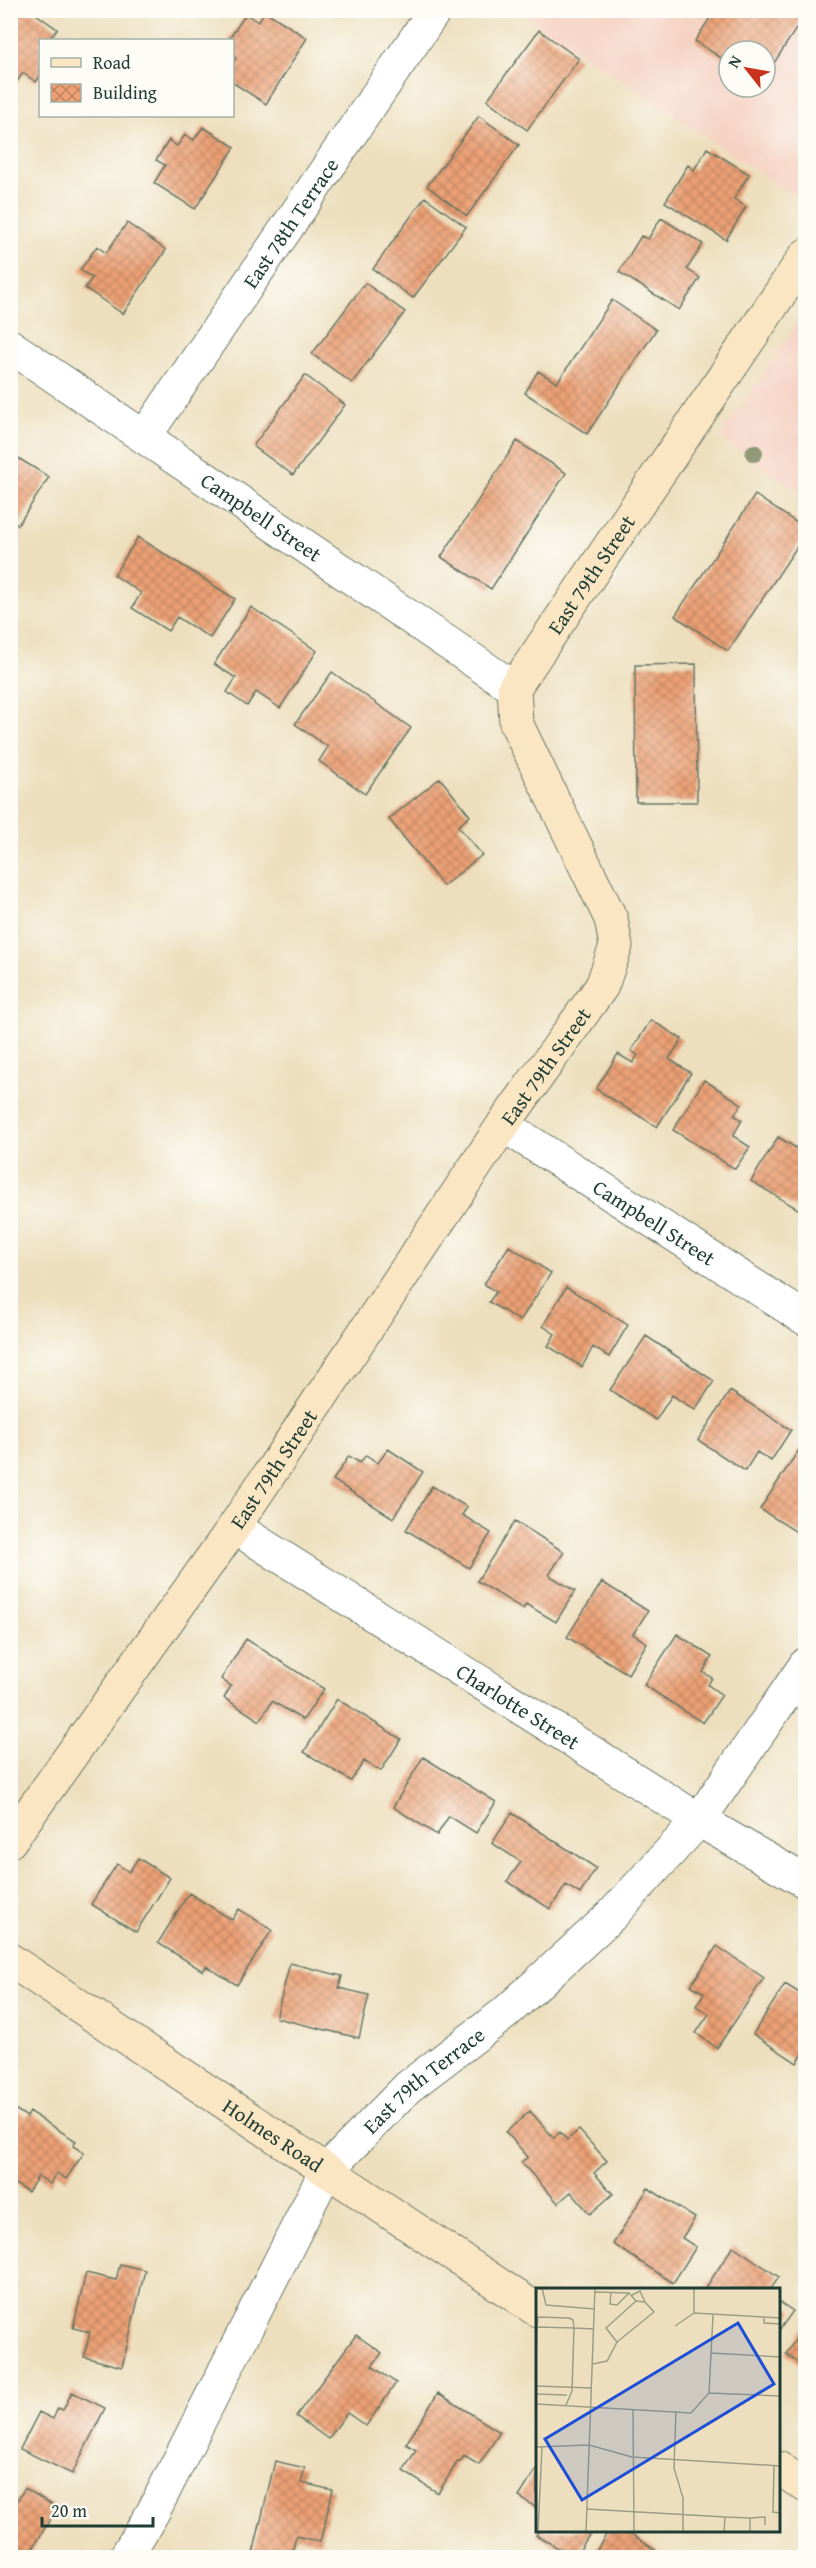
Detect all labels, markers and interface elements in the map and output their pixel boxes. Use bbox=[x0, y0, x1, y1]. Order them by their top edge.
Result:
legend bbox=[39, 39, 234, 117]
north arrow bbox=[717, 39, 777, 99]
text: Road bbox=[93, 49, 131, 76]
text: N bbox=[721, 50, 747, 72]
text: Building bbox=[93, 79, 157, 106]
street label: East 78th Terrace bbox=[235, 151, 346, 294]
street label: Campbell Street bbox=[195, 465, 329, 569]
street label: East 79th Street bbox=[539, 508, 643, 640]
street label: East 79th Street bbox=[492, 1000, 598, 1131]
street label: Campbell Street bbox=[587, 1171, 722, 1273]
street label: East 79th Street bbox=[222, 1402, 325, 1535]
street label: Charlotte Street bbox=[450, 1655, 587, 1757]
street label: East 79th Terrace bbox=[355, 2019, 491, 2141]
street label: Holmes Road bbox=[217, 2090, 330, 2180]
inset map bbox=[536, 2288, 780, 2532]
scale bar bbox=[42, 2490, 153, 2528]
text: 20 m bbox=[51, 2497, 87, 2524]

